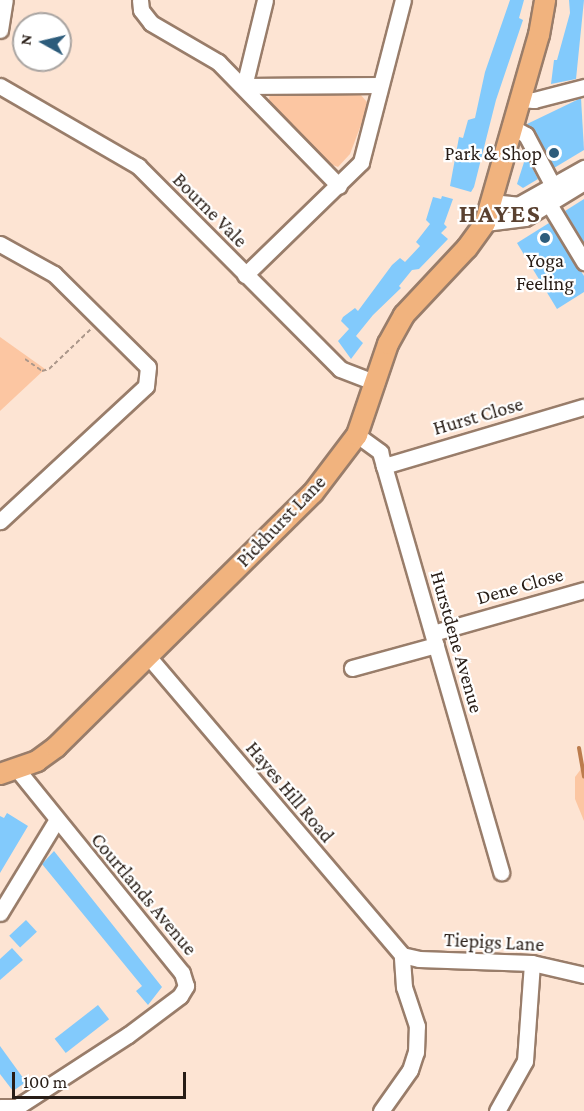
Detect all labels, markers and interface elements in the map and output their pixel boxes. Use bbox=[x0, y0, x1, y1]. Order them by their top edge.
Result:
north arrow bbox=[12, 12, 72, 72]
text: N bbox=[16, 33, 35, 46]
place label: Park & Shop bbox=[445, 141, 542, 165]
marker: Park & Shop bbox=[547, 146, 561, 160]
street label: Bourne Vale bbox=[168, 168, 252, 252]
district label: HAYES bbox=[459, 198, 541, 230]
marker: Yoga Feeling bbox=[538, 231, 552, 245]
place label: Yoga Feeling bbox=[516, 248, 574, 295]
street label: Hurst Close bbox=[430, 392, 526, 440]
street label: Pickhurst Lane bbox=[231, 470, 331, 572]
street label: Dene Close bbox=[474, 562, 566, 610]
street label: Hurstdene Avenue bbox=[425, 568, 489, 716]
street label: Hayes Hill Road bbox=[241, 736, 339, 848]
street label: Courtlands Avenue bbox=[86, 828, 202, 960]
street label: Tiepigs Lane bbox=[443, 927, 545, 957]
scale bar bbox=[15, 1060, 189, 1098]
text: 100 m bbox=[23, 1072, 67, 1092]

